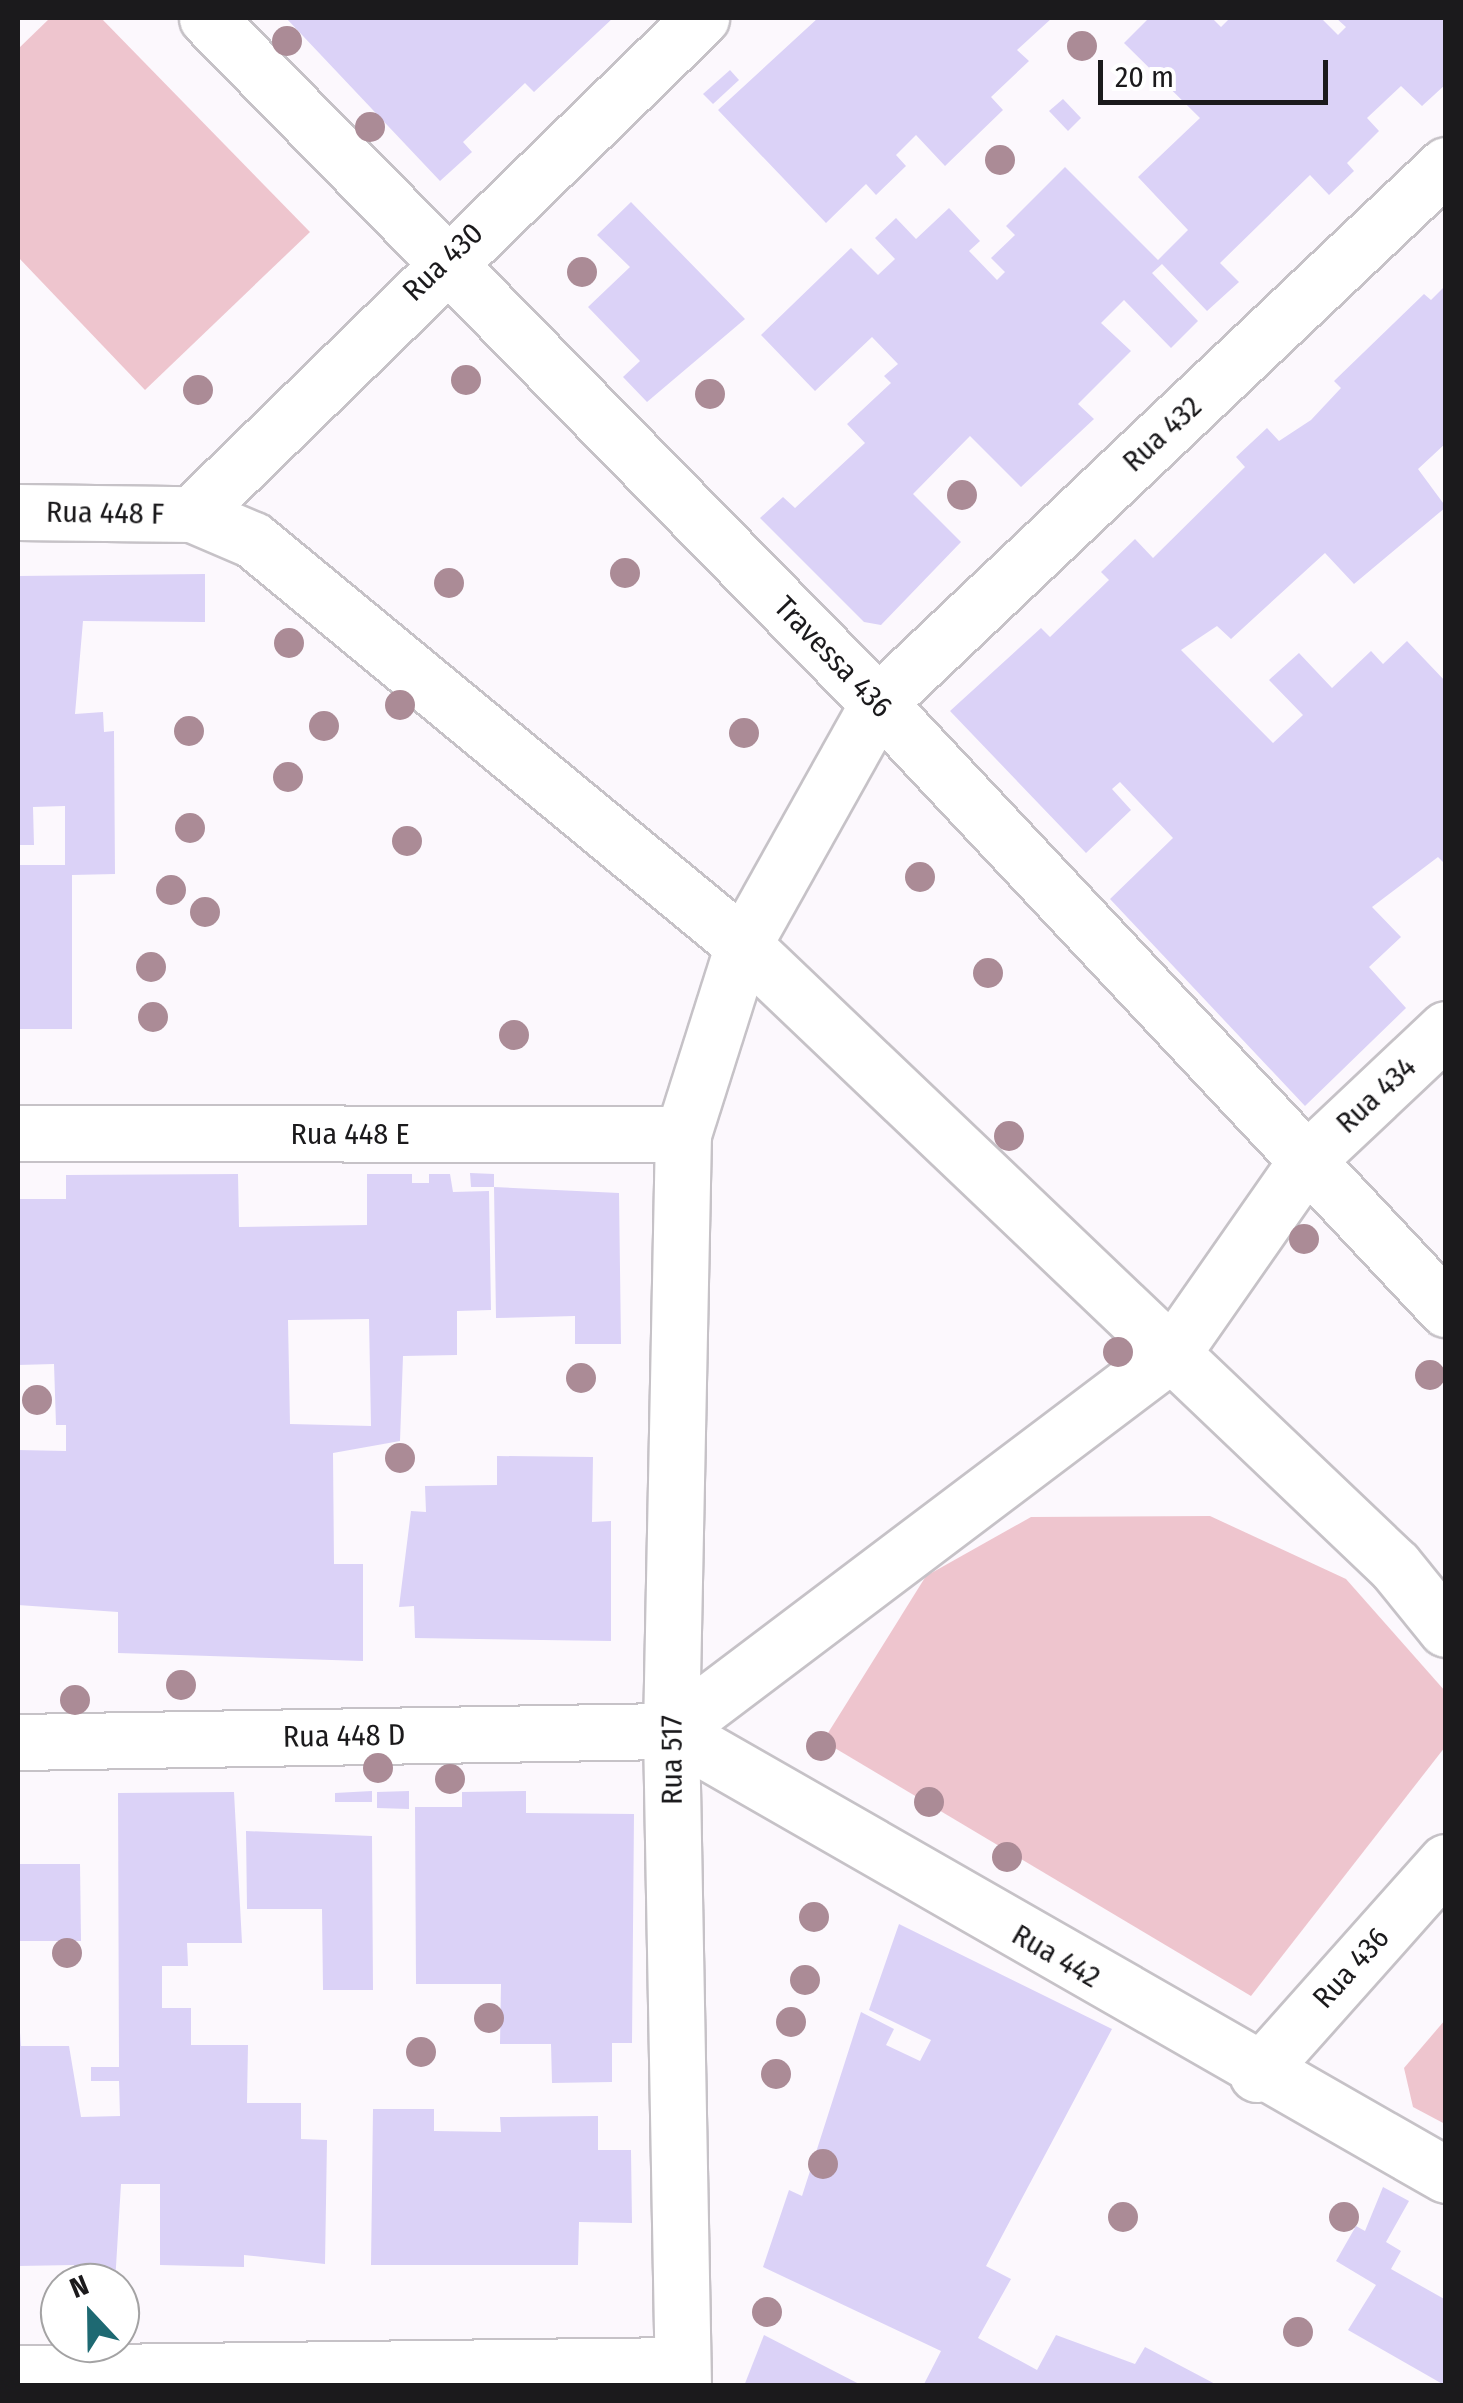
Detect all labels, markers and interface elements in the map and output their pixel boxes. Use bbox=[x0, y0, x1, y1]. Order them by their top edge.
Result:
scale bar bbox=[1103, 40, 1333, 102]
text: 20 m bbox=[1115, 59, 1174, 95]
street label: Rua 430 bbox=[396, 215, 490, 309]
street label: Rua 432 bbox=[1115, 389, 1209, 479]
street label: Rua 448 F bbox=[46, 494, 164, 532]
street label: Travessa 436 bbox=[766, 589, 900, 725]
street label: Rua 434 bbox=[1329, 1049, 1423, 1141]
street label: Rua 448 E bbox=[291, 1116, 409, 1152]
street label: Rua 517 bbox=[654, 1715, 690, 1805]
street label: Rua 448 D bbox=[283, 1717, 405, 1755]
street label: Rua 442 bbox=[1006, 1916, 1106, 1996]
street label: Rua 436 bbox=[1305, 1920, 1397, 2016]
north arrow bbox=[40, 2263, 140, 2363]
text: N bbox=[65, 2268, 93, 2305]

